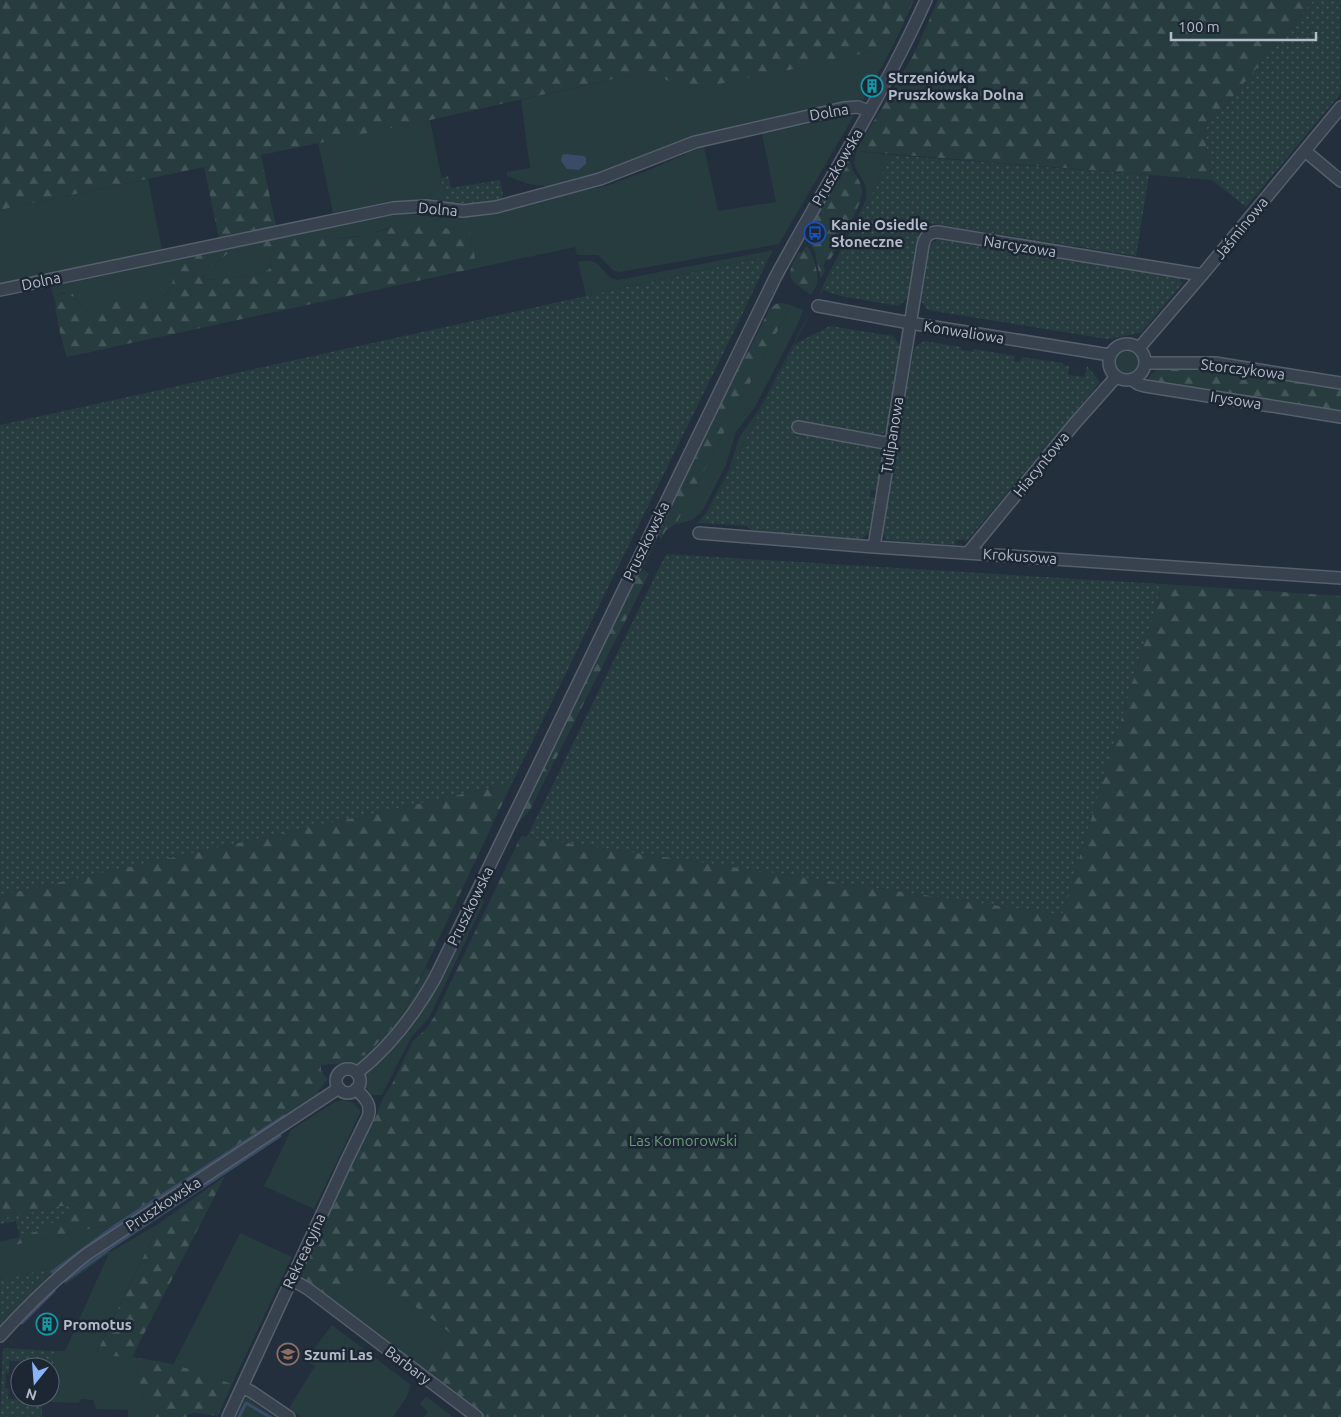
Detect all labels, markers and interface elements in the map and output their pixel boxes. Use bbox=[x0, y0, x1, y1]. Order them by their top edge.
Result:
scale bar bbox=[1171, 10, 1316, 42]
text: 100 m bbox=[1178, 18, 1220, 35]
place label: Strzeniówka Pruszkowska Dolna bbox=[888, 69, 1024, 103]
building icon: Strzeniówka Pruszkowska Dolna bbox=[860, 74, 884, 98]
street label: Dolna bbox=[808, 100, 850, 124]
street label: Pruszkowska bbox=[808, 125, 866, 209]
street label: Jaśminowa bbox=[1211, 194, 1271, 262]
street label: Dolna bbox=[418, 199, 458, 219]
place label: Kanie Osiedle Słoneczne bbox=[831, 216, 928, 250]
bus stop icon: Kanie Osiedle Słoneczne bbox=[803, 221, 827, 245]
street label: Narcyzowa bbox=[982, 232, 1058, 260]
street label: Dolna bbox=[20, 269, 62, 293]
street label: Konwaliowa bbox=[923, 317, 1005, 347]
street label: Storczykowa bbox=[1200, 355, 1286, 383]
street label: Irysowa bbox=[1209, 388, 1263, 412]
street label: Tulipanowa bbox=[878, 396, 906, 474]
street label: Hiacyntowa bbox=[1010, 428, 1072, 500]
street label: Pruszkowska bbox=[619, 499, 673, 583]
street label: Krokusowa bbox=[982, 545, 1058, 567]
street label: Pruszkowska bbox=[443, 864, 497, 948]
park label: Las Komorowski bbox=[629, 1132, 737, 1149]
street label: Pruszkowska bbox=[122, 1173, 204, 1235]
street label: Rekreacyjna bbox=[279, 1211, 329, 1291]
building icon: Promotus bbox=[35, 1312, 59, 1336]
place label: Promotus bbox=[63, 1316, 132, 1333]
school or university icon: Szumi Las bbox=[276, 1342, 300, 1366]
street label: Barbary bbox=[382, 1342, 434, 1388]
place label: Szumi Las bbox=[304, 1346, 373, 1363]
north arrow bbox=[10, 1357, 60, 1407]
text: N bbox=[24, 1385, 39, 1404]

